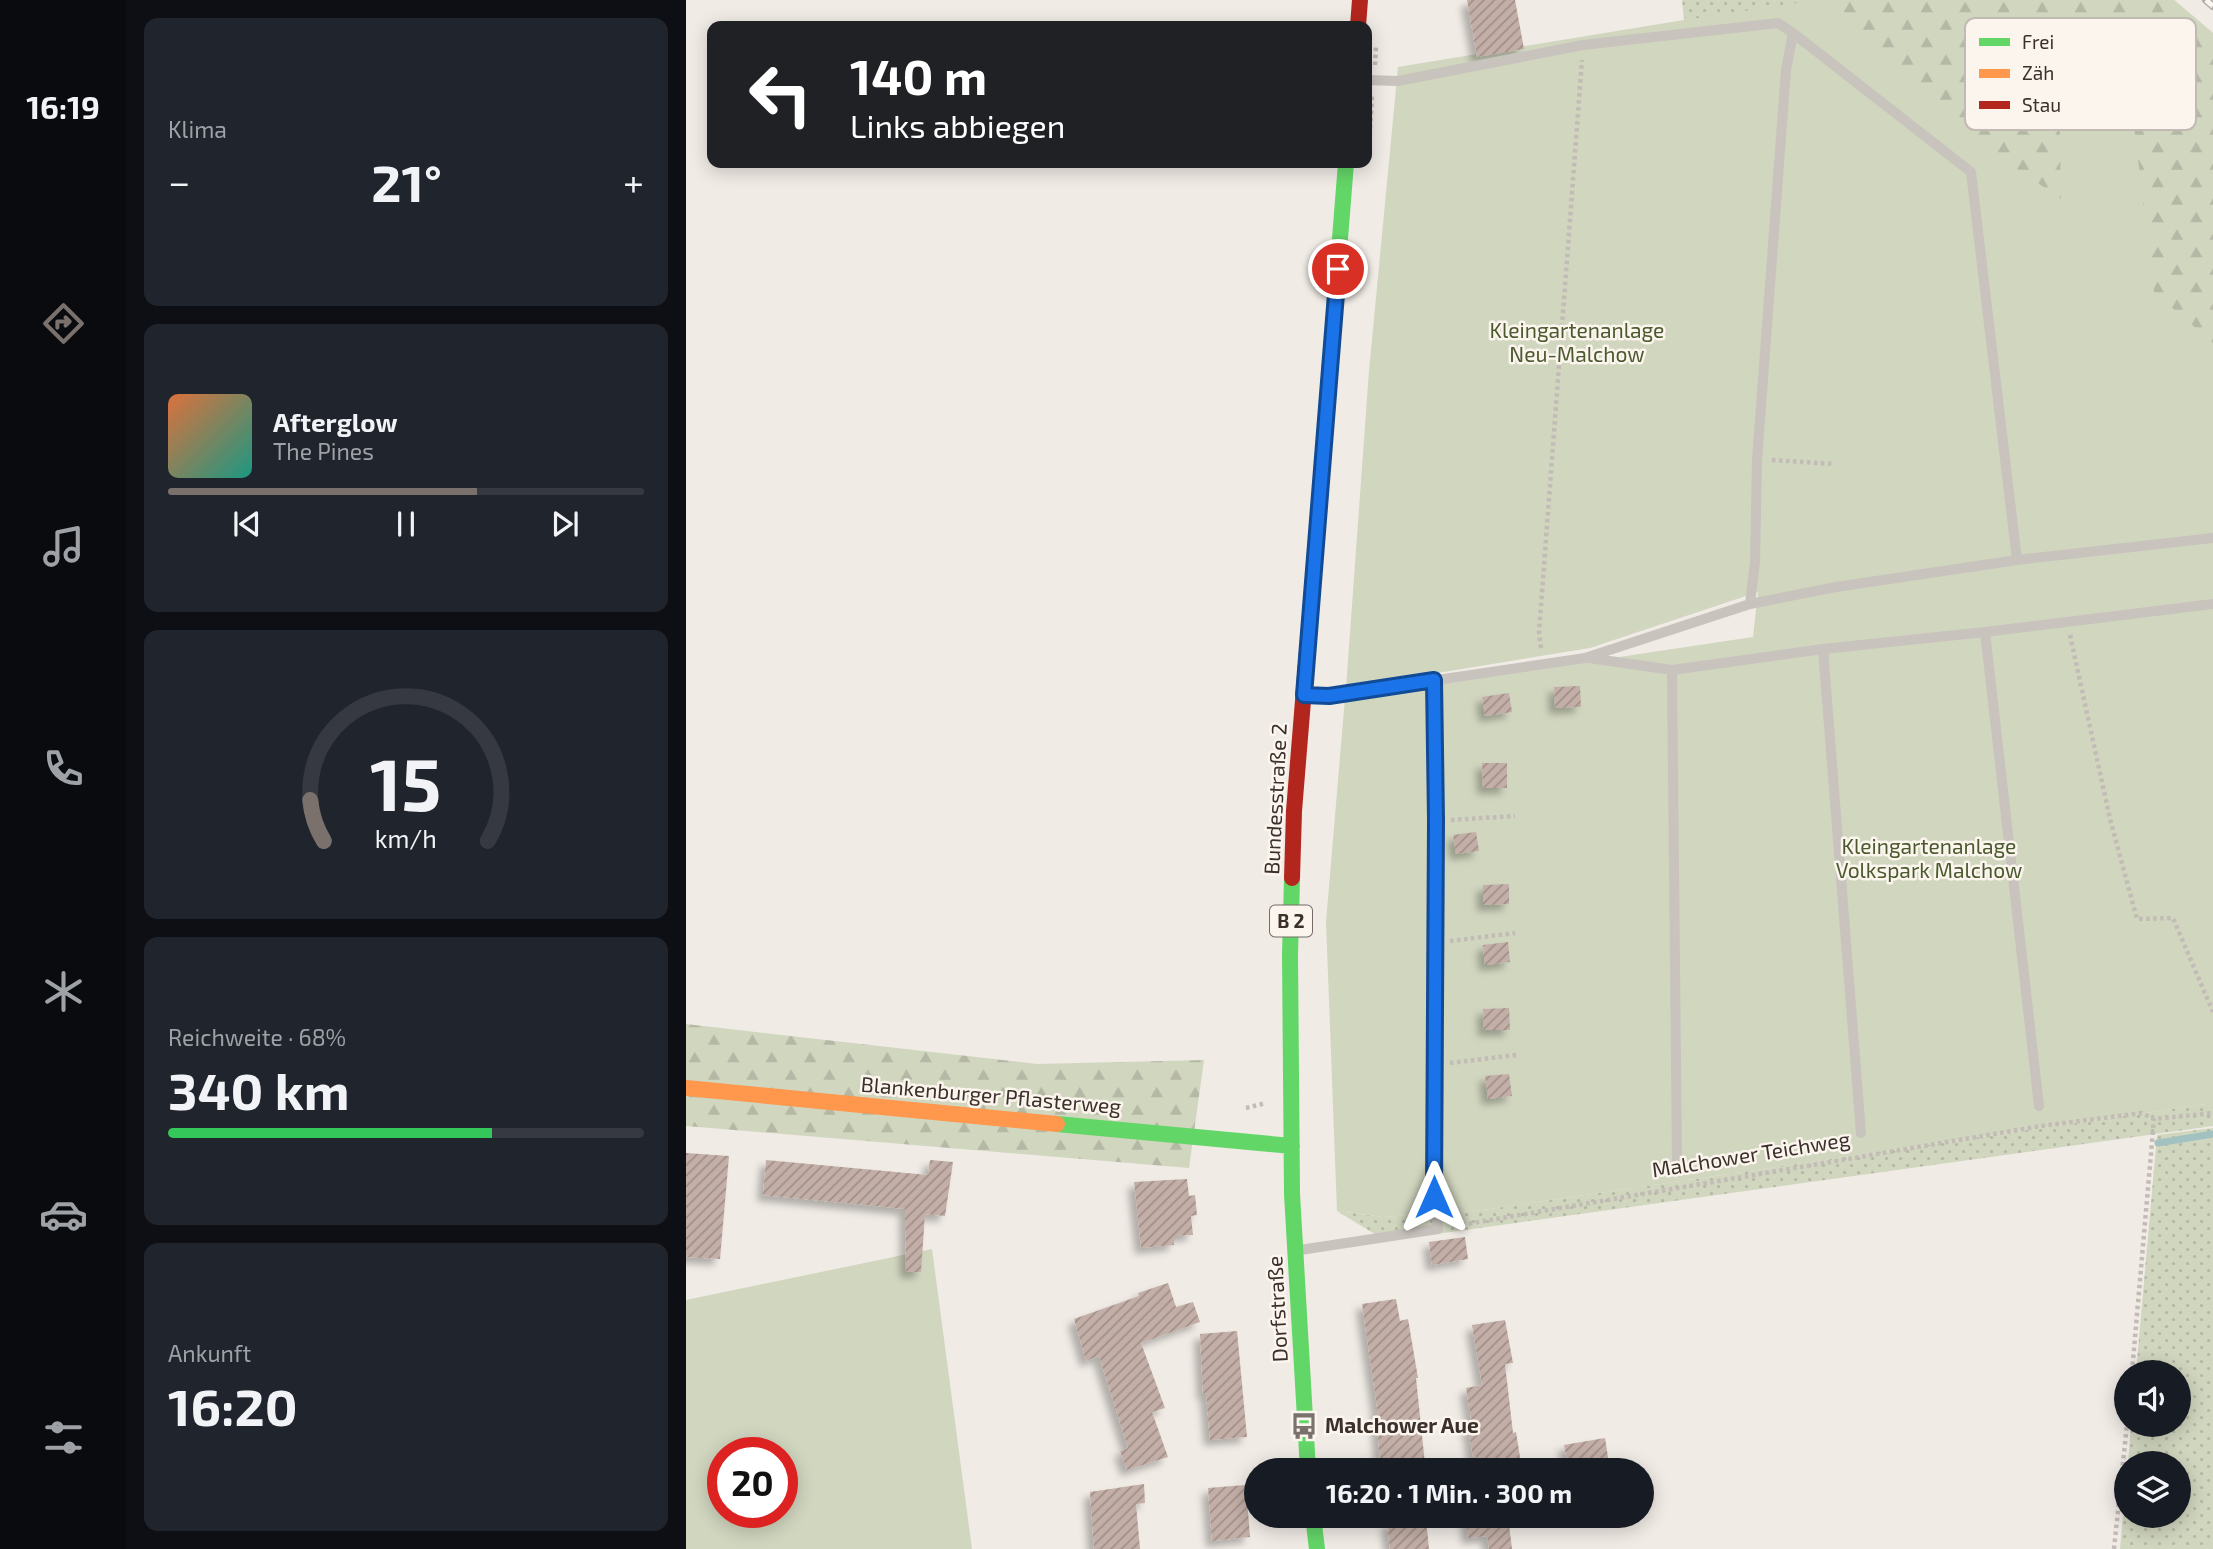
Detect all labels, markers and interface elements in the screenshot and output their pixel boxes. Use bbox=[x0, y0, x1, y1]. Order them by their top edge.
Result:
legend bbox=[1965, 18, 2196, 130]
text: Frei bbox=[2022, 30, 2054, 53]
text: 140 m bbox=[850, 46, 987, 105]
icon: left bbox=[735, 49, 826, 140]
text: Zäh bbox=[2022, 61, 2054, 84]
text: 16:19 bbox=[26, 87, 100, 125]
text: Stau bbox=[2022, 93, 2061, 116]
text: Links abbiegen bbox=[850, 106, 1065, 144]
text: Klima bbox=[168, 115, 227, 143]
text: 21° bbox=[371, 150, 442, 212]
text: − bbox=[168, 158, 190, 204]
text: + bbox=[623, 158, 644, 204]
pin bbox=[1308, 239, 1368, 299]
icon: arrive bbox=[1319, 250, 1357, 288]
icon: directions bbox=[39, 299, 88, 348]
park label: Kleingartenanlage Neu-Malchow bbox=[1490, 317, 1664, 366]
text: Afterglow bbox=[273, 406, 398, 437]
text: The Pines bbox=[273, 437, 374, 465]
icon: previous bbox=[228, 505, 266, 543]
icon: pause bbox=[387, 505, 425, 543]
icon: next bbox=[546, 505, 584, 543]
icon: music bbox=[39, 522, 88, 571]
street label: Bundesstraße 2 bbox=[1258, 723, 1291, 875]
text: 15 bbox=[370, 738, 442, 826]
icon: phone bbox=[39, 744, 88, 793]
text: km/h bbox=[375, 822, 437, 852]
park label: Kleingartenanlage Volkspark Malchow bbox=[1836, 833, 2022, 882]
road number: B 2 bbox=[1270, 906, 1312, 937]
icon: climate bbox=[39, 967, 88, 1016]
text: Reichweite · 68% bbox=[168, 1023, 346, 1051]
text: 340 km bbox=[168, 1058, 350, 1120]
street label: Blankenburger Pflasterweg bbox=[860, 1071, 1123, 1118]
street label: Malchower Teichweg bbox=[1650, 1125, 1852, 1182]
position arrow bbox=[1397, 1160, 1471, 1234]
icon: car bbox=[39, 1190, 88, 1239]
street label: Dorfstraße bbox=[1261, 1255, 1292, 1363]
text: Ankunft bbox=[168, 1339, 251, 1367]
map controls bbox=[2114, 1360, 2191, 1528]
button: sound bbox=[2114, 1360, 2191, 1437]
text: 16:20 bbox=[168, 1374, 298, 1436]
bus stop icon: Malchower Aue bbox=[1289, 1411, 1319, 1441]
place label: Malchower Aue bbox=[1325, 1412, 1479, 1437]
icon: filters bbox=[39, 1413, 88, 1462]
speed limit sign: 20 bbox=[707, 1437, 798, 1528]
button: layers bbox=[2114, 1451, 2191, 1528]
text: 16:20 · 1 Min. · 300 m bbox=[1326, 1477, 1572, 1508]

